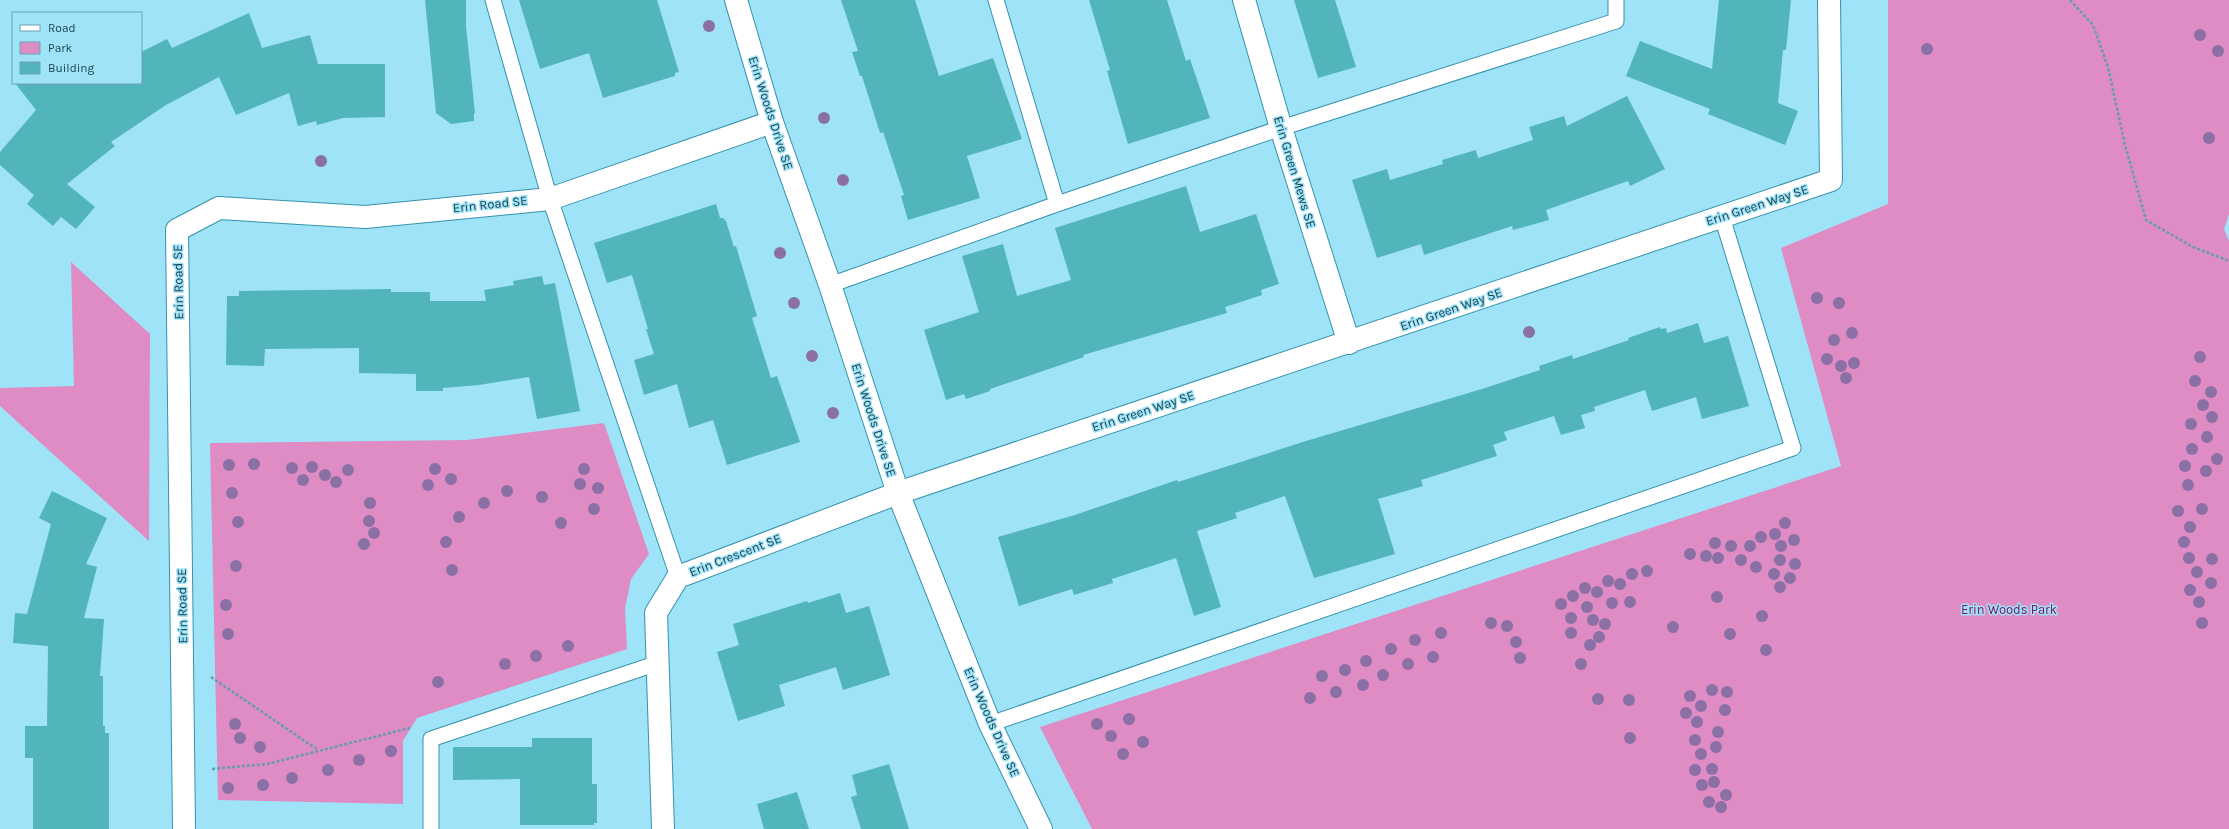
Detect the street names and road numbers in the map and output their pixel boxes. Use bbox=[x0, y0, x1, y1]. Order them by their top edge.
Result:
street label: Erin Woods Drive SE bbox=[746, 54, 796, 172]
street label: Erin Green Mews SE bbox=[1271, 114, 1319, 230]
street label: Erin Green Way SE bbox=[1704, 181, 1810, 229]
street label: Erin Road SE bbox=[452, 193, 528, 215]
street label: Erin Road SE bbox=[170, 244, 186, 320]
street label: Erin Green Way SE bbox=[1398, 285, 1504, 333]
street label: Erin Woods Drive SE bbox=[849, 361, 899, 479]
street label: Erin Green Way SE bbox=[1090, 387, 1196, 435]
street label: Erin Crescent SE bbox=[687, 531, 783, 579]
street label: Erin Road SE bbox=[174, 568, 190, 644]
street label: Erin Woods Drive SE bbox=[961, 665, 1023, 779]

